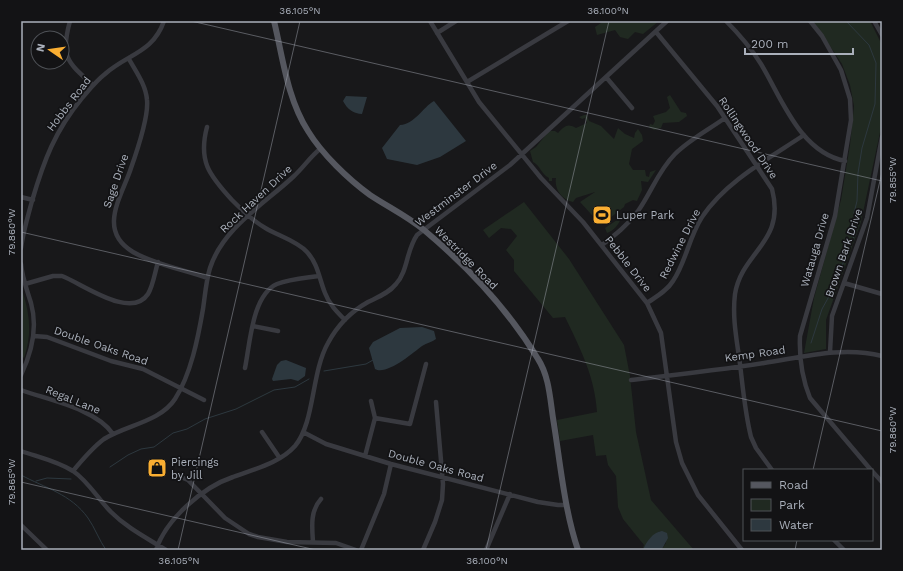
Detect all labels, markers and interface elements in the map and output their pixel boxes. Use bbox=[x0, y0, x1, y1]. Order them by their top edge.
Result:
text: 36.105°N bbox=[279, 5, 321, 16]
text: 36.100°N bbox=[587, 5, 629, 16]
north arrow bbox=[30, 30, 70, 70]
scale bar bbox=[745, 30, 853, 56]
text: 200 m bbox=[751, 37, 788, 51]
text: N bbox=[33, 42, 48, 53]
street label: Hobbs Road bbox=[44, 74, 94, 134]
street label: Rollingwood Drive bbox=[716, 95, 780, 181]
street label: Sage Drive bbox=[101, 152, 131, 210]
text: 79.855°W bbox=[887, 156, 898, 203]
street label: Westminster Drive bbox=[412, 159, 500, 229]
street label: Rock Haven Drive bbox=[217, 162, 295, 236]
sports icon: Luper Park bbox=[591, 204, 613, 226]
street label: Redwine Drive bbox=[657, 207, 703, 281]
street label: Brown Bark Drive bbox=[823, 207, 865, 299]
text: 79.860°W bbox=[6, 208, 17, 255]
place label: Luper Park bbox=[616, 209, 674, 222]
street label: Watauga Drive bbox=[798, 211, 832, 289]
street label: Westridge Road bbox=[432, 224, 500, 292]
street label: Pebble Drive bbox=[602, 233, 654, 295]
street label: Double Oaks Road bbox=[52, 324, 150, 368]
street label: Kemp Road bbox=[724, 343, 786, 365]
street label: Regal Lane bbox=[44, 383, 102, 417]
text: 79.860°W bbox=[887, 406, 898, 453]
street label: Double Oaks Road bbox=[387, 447, 485, 485]
place label: Piercings by Jill bbox=[171, 456, 219, 482]
shop icon: Piercings by Jill bbox=[146, 457, 168, 479]
text: 79.865°W bbox=[6, 458, 17, 505]
legend bbox=[743, 469, 873, 541]
text: Road bbox=[779, 478, 808, 492]
text: Park bbox=[779, 498, 805, 512]
text: Water bbox=[779, 518, 814, 532]
text: 36.105°N bbox=[158, 555, 200, 566]
text: 36.100°N bbox=[466, 555, 508, 566]

